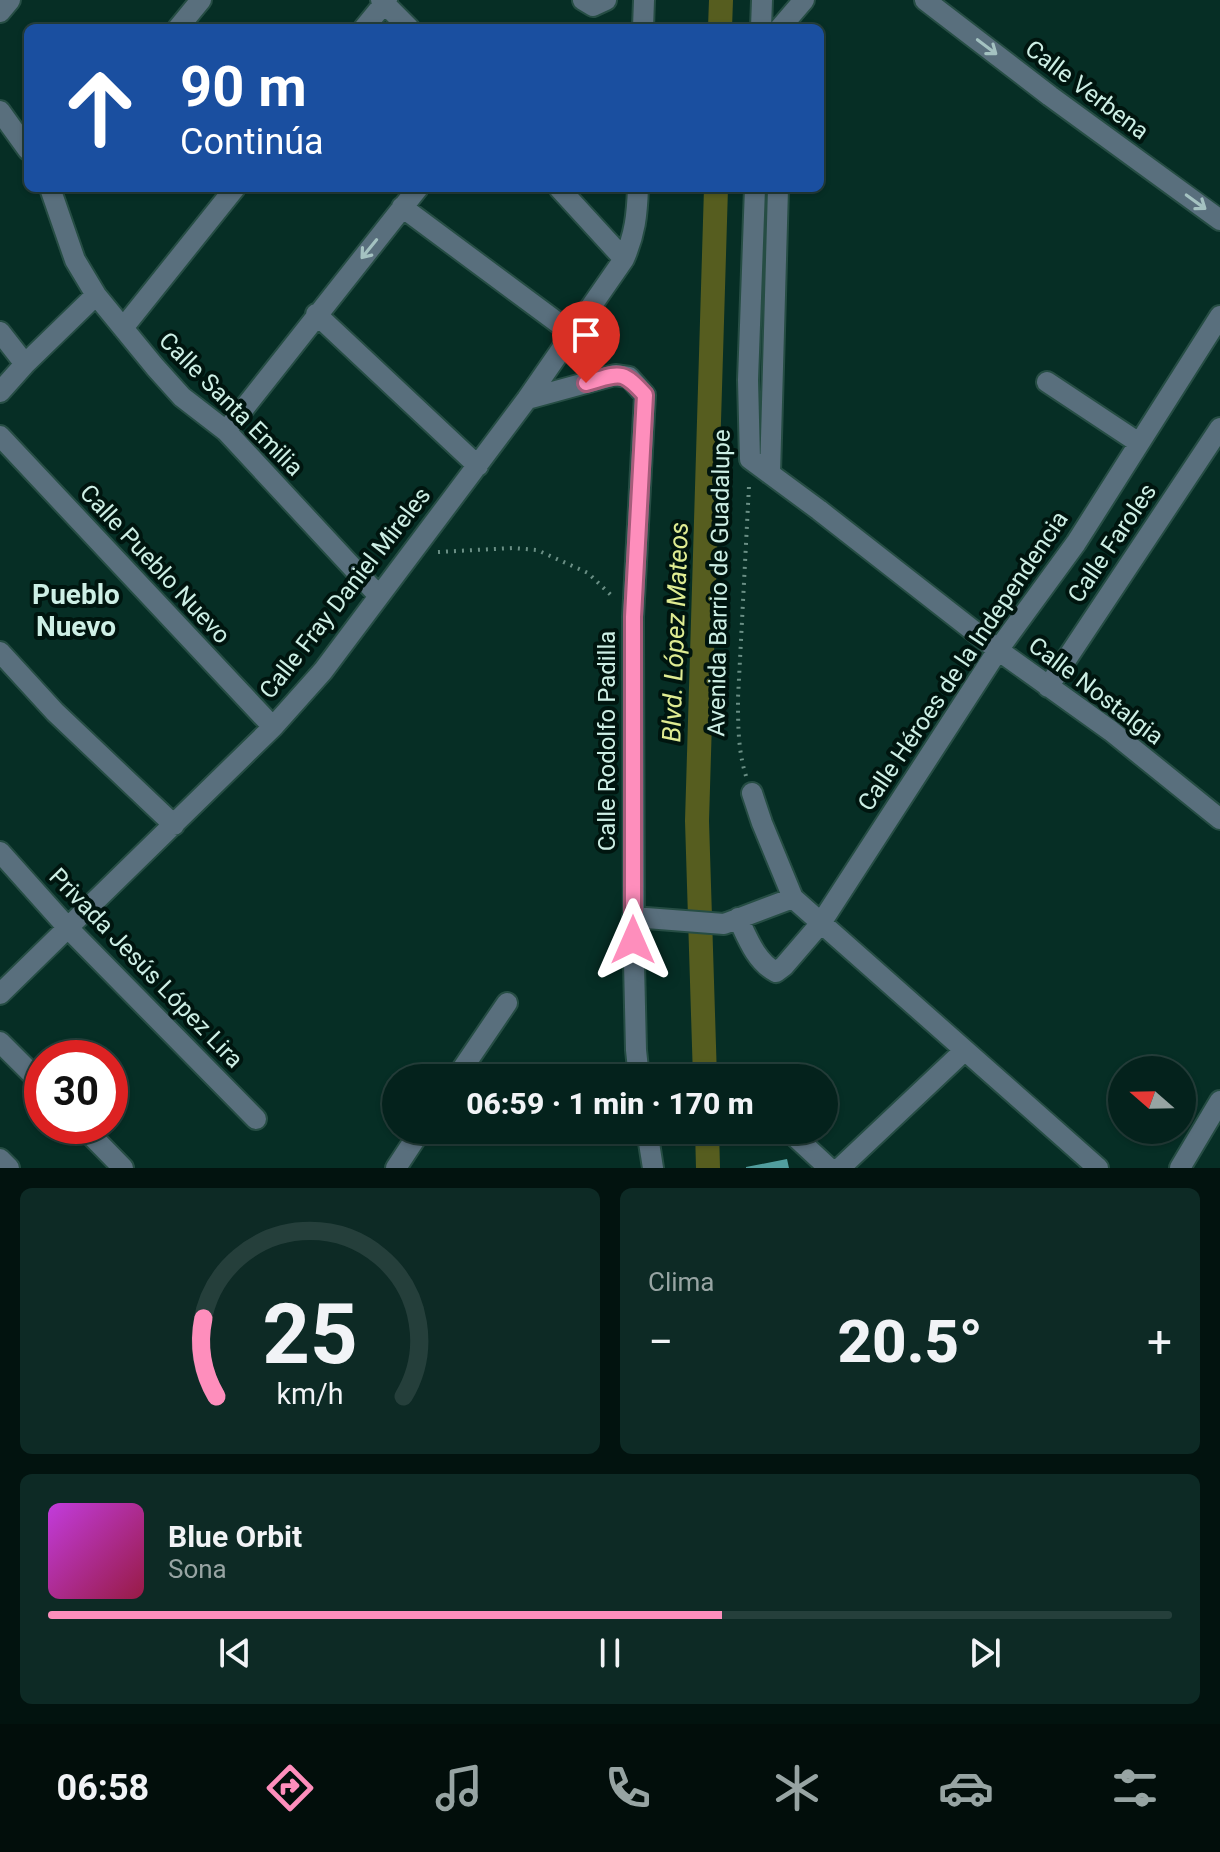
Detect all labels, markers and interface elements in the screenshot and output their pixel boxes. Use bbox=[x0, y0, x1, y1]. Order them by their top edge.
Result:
street label: Calle Verbena bbox=[1020, 35, 1154, 145]
one-way arrow bbox=[976, 39, 997, 56]
text: 90 m bbox=[180, 54, 307, 120]
icon: ahead bbox=[48, 56, 152, 160]
text: Continúa bbox=[180, 121, 324, 163]
one-way arrow bbox=[1185, 193, 1206, 210]
one-way arrow bbox=[360, 238, 378, 259]
pin bbox=[552, 301, 620, 383]
icon: arrive bbox=[564, 313, 608, 357]
street label: Calle Santa Emilia bbox=[153, 326, 309, 482]
street label: Avenida Barrio de Guadalupe bbox=[702, 429, 736, 737]
street label: Calle Pueblo Nuevo bbox=[74, 478, 236, 650]
street label: Calle Faroles bbox=[1062, 478, 1162, 608]
street label: Calle Fray Daniel Mireles bbox=[254, 482, 436, 704]
street label: Calle Héroes de la Independencia bbox=[852, 506, 1074, 816]
water label: Blvd. López Mateos bbox=[656, 521, 694, 743]
district label: Pueblo Nuevo bbox=[32, 577, 120, 643]
street label: Calle Rodolfo Padilla bbox=[593, 631, 621, 851]
street label: Calle Nostalgia bbox=[1023, 631, 1169, 751]
street label: Privada Jesús López Lira bbox=[43, 863, 249, 1073]
position arrow bbox=[591, 898, 675, 982]
speed limit sign: 30 bbox=[24, 1040, 128, 1144]
north arrow bbox=[1108, 1056, 1196, 1144]
map controls bbox=[1108, 1056, 1196, 1144]
text: 06:59 · 1 min · 170 m bbox=[466, 1086, 754, 1121]
text: Clima bbox=[648, 1267, 715, 1297]
text: 25 bbox=[262, 1286, 358, 1383]
text: 20.5° bbox=[838, 1306, 983, 1377]
text: − bbox=[648, 1316, 673, 1368]
text: + bbox=[1147, 1316, 1172, 1368]
text: km/h bbox=[276, 1377, 344, 1411]
text: Blue Orbit bbox=[168, 1519, 302, 1554]
text: Sona bbox=[168, 1554, 227, 1584]
icon: previous bbox=[213, 1631, 257, 1675]
icon: pause bbox=[588, 1631, 632, 1675]
icon: next bbox=[963, 1631, 1007, 1675]
icon: directions bbox=[262, 1760, 318, 1816]
icon: music bbox=[431, 1760, 487, 1816]
icon: phone bbox=[600, 1760, 656, 1816]
icon: climate bbox=[769, 1760, 825, 1816]
icon: car bbox=[938, 1760, 994, 1816]
icon: filters bbox=[1107, 1760, 1163, 1816]
text: 06:58 bbox=[57, 1767, 149, 1809]

